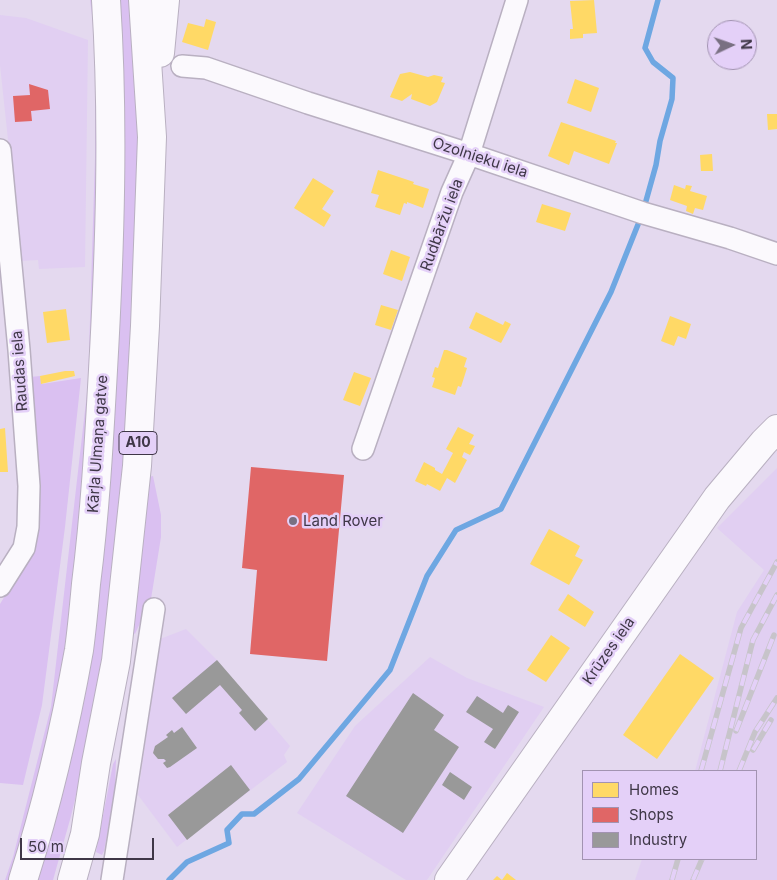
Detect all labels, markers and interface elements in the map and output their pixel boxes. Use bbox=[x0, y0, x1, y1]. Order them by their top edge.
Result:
north arrow bbox=[707, 20, 757, 70]
text: N bbox=[738, 38, 755, 50]
street label: Ozolnieku iela bbox=[430, 134, 530, 182]
street label: Rudbāržu iela bbox=[417, 176, 467, 274]
street label: Raudas iela bbox=[8, 330, 32, 412]
street label: Kārļa Ulmaņa gatve bbox=[84, 374, 112, 514]
road number: A10 bbox=[119, 432, 157, 454]
place label: Land Rover bbox=[303, 512, 383, 530]
marker: Land Rover bbox=[287, 515, 299, 527]
street label: Krūzes iela bbox=[579, 614, 639, 688]
legend bbox=[582, 770, 757, 860]
text: Homes bbox=[629, 780, 679, 799]
text: Shops bbox=[629, 805, 674, 824]
scale bar bbox=[22, 828, 156, 860]
text: Industry bbox=[629, 830, 687, 849]
text: 50 m bbox=[28, 837, 64, 856]

